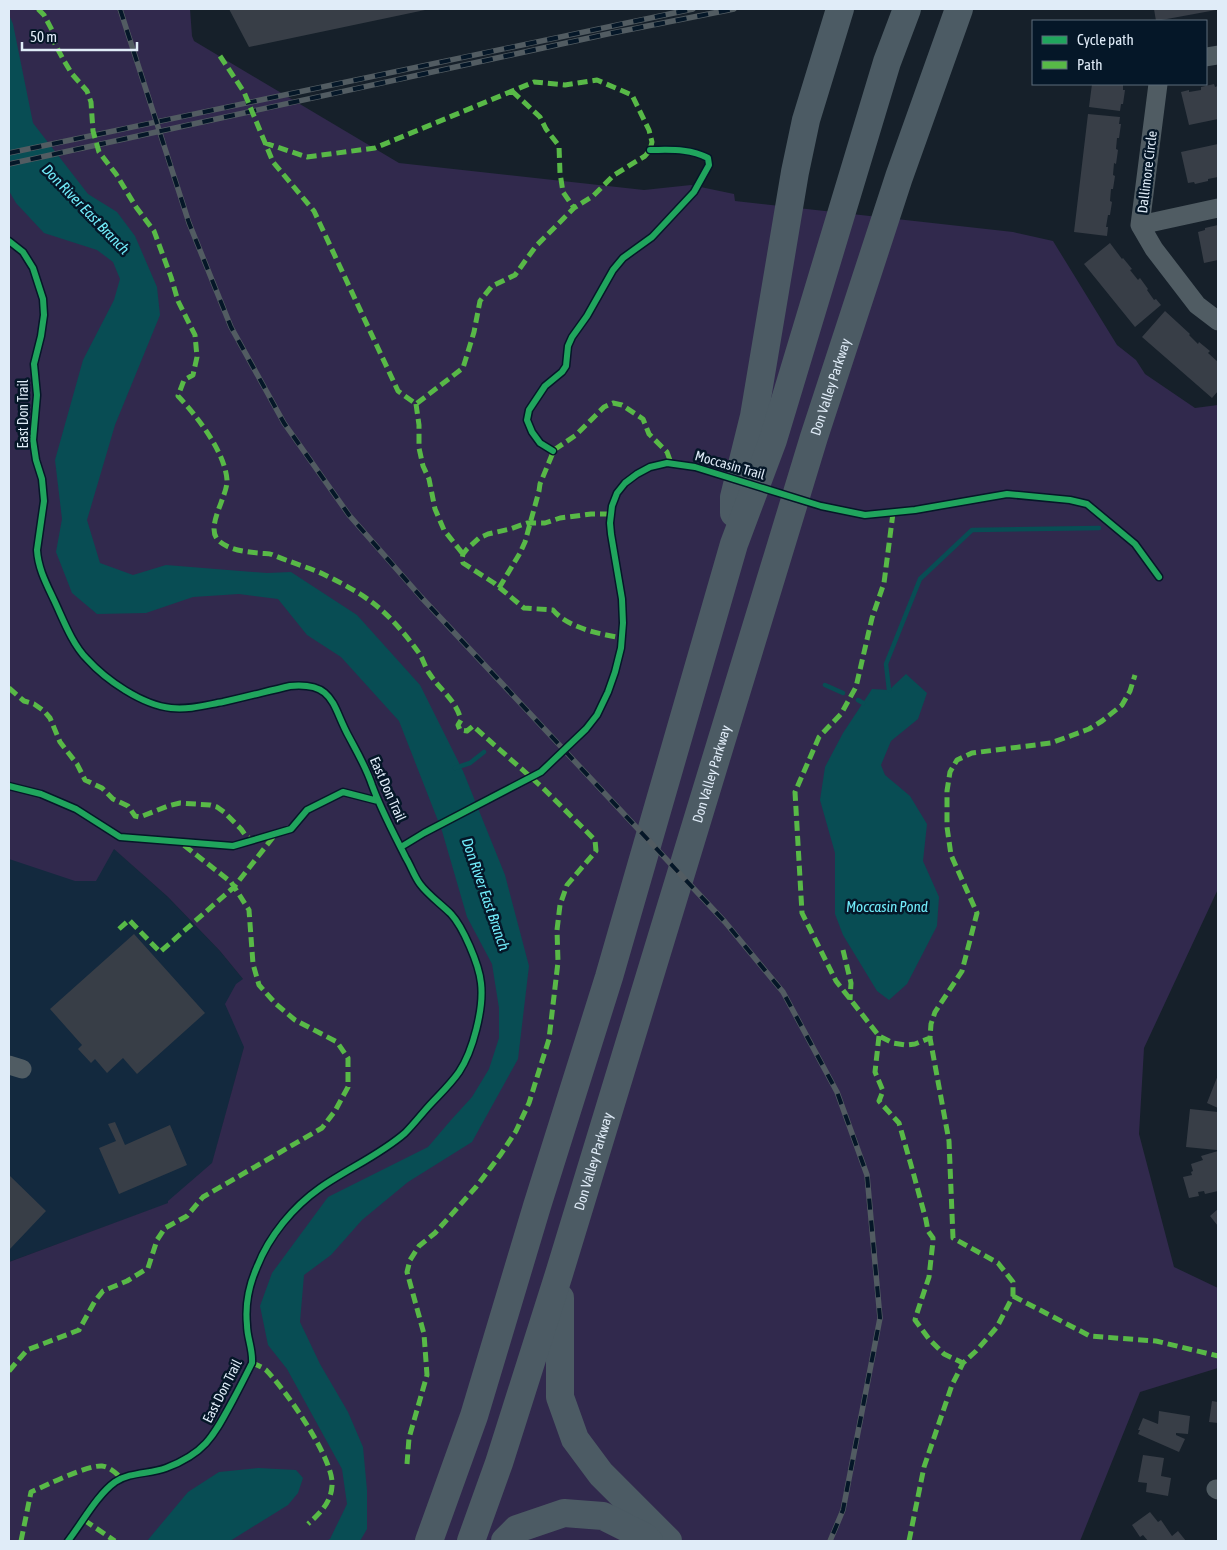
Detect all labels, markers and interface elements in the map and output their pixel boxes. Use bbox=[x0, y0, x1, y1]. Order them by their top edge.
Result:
scale bar bbox=[22, 20, 138, 52]
legend bbox=[1032, 20, 1207, 85]
text: 50 m bbox=[30, 28, 57, 45]
text: Cycle path bbox=[1077, 31, 1134, 48]
text: Path bbox=[1077, 56, 1103, 73]
street label: Dallimore Circle bbox=[1134, 130, 1160, 214]
water label: Don River East Branch bbox=[39, 161, 133, 257]
street label: Don Valley Parkway bbox=[807, 336, 854, 437]
street label: East Don Trail bbox=[15, 379, 31, 449]
street label: Moccasin Trail bbox=[693, 447, 767, 483]
street label: Don Valley Parkway bbox=[689, 723, 734, 825]
street label: East Don Trail bbox=[367, 754, 409, 824]
water label: Don River East Branch bbox=[459, 835, 513, 953]
water label: Moccasin Pond bbox=[846, 898, 928, 915]
street label: Don Valley Parkway bbox=[571, 1110, 616, 1212]
street label: East Don Trail bbox=[199, 1356, 245, 1425]

